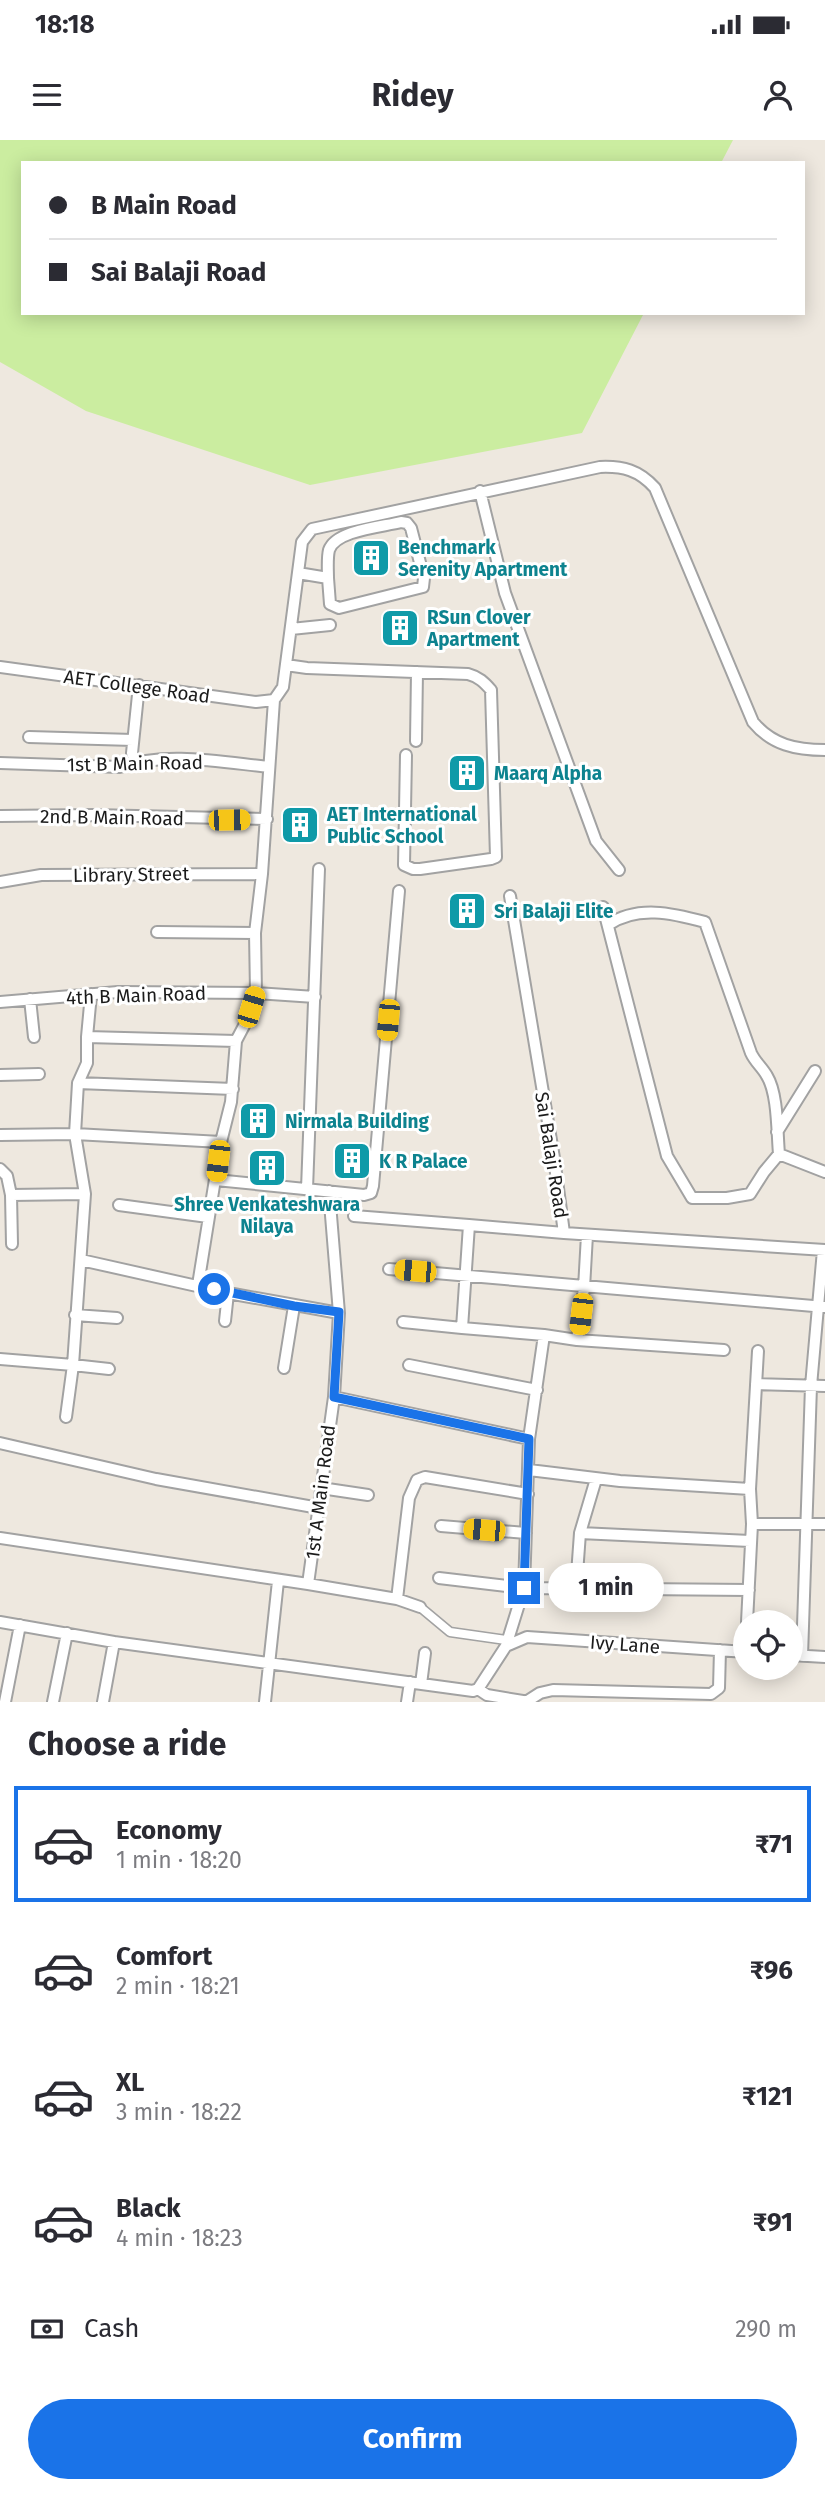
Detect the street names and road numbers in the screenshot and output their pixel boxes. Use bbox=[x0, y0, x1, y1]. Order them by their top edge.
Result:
street label: AET College Road bbox=[62, 665, 212, 708]
street label: 1st B Main Road bbox=[67, 751, 203, 776]
street label: 2nd B Main Road bbox=[40, 805, 184, 830]
street label: Library Street bbox=[73, 862, 190, 887]
street label: 4th B Main Road bbox=[66, 982, 206, 1009]
street label: Sai Balaji Road bbox=[530, 1090, 573, 1220]
street label: 1st A Main Road bbox=[301, 1423, 340, 1561]
street label: Ivy Lane bbox=[589, 1631, 661, 1658]

